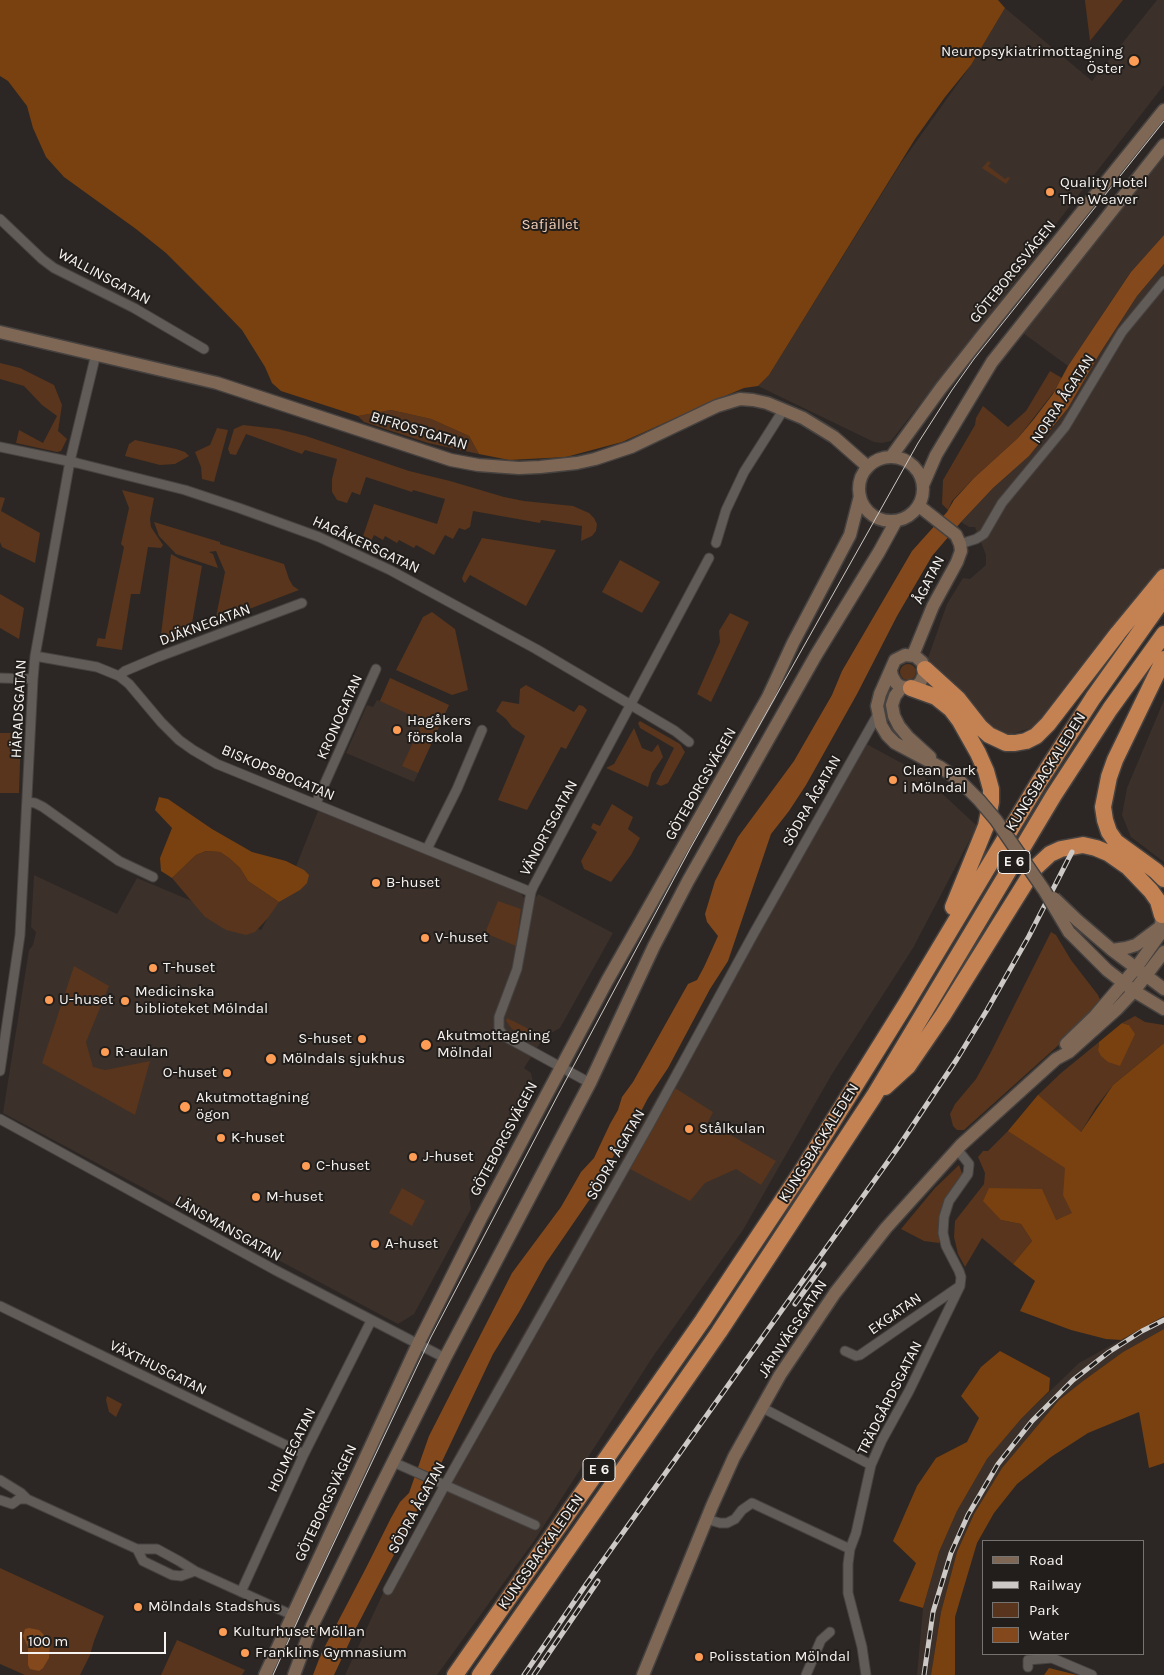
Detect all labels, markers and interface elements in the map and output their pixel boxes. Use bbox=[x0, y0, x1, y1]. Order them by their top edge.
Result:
place label: Neuropsykiatrimottagning Öster bbox=[941, 43, 1123, 78]
marker: Neuropsykiatrimottagning Öster bbox=[1127, 54, 1141, 68]
place label: Quality Hotel The Weaver bbox=[1060, 174, 1148, 209]
marker: Quality Hotel The Weaver bbox=[1044, 186, 1056, 198]
park label: Safjället bbox=[522, 216, 578, 234]
street label: GÖTEBORGSVÄGEN bbox=[966, 217, 1060, 327]
street label: WALLINSGATAN bbox=[55, 245, 153, 309]
street label: NORRA ÅGATAN bbox=[1028, 351, 1098, 447]
street label: BIFROSTGATAN bbox=[368, 408, 470, 454]
street label: HAGÅKERSGATAN bbox=[310, 512, 422, 578]
street label: ÅGATAN bbox=[909, 553, 949, 607]
street label: DJÄKNEGATAN bbox=[157, 600, 253, 650]
street label: HÄRADSGATAN bbox=[7, 659, 31, 759]
street label: KRONOGATAN bbox=[313, 672, 367, 762]
street label: KUNGSBACKALEDEN bbox=[1002, 709, 1090, 835]
place label: Hagåkers förskola bbox=[407, 712, 471, 747]
marker: Hagåkers förskola bbox=[391, 724, 403, 736]
street label: GÖTEBORGSVÄGEN bbox=[661, 724, 741, 844]
street label: BISKOPSBOGATAN bbox=[219, 741, 337, 805]
street label: SÖDRA ÅGATAN bbox=[779, 752, 845, 850]
place label: Clean park i Mölndal bbox=[903, 762, 976, 797]
marker: Clean park i Mölndal bbox=[887, 774, 899, 786]
street label: VÄNORTSGATAN bbox=[516, 777, 582, 879]
road number: E 6 bbox=[998, 850, 1030, 874]
place label: B-huset bbox=[386, 874, 440, 892]
marker: B-huset bbox=[370, 877, 382, 889]
place label: V-huset bbox=[435, 929, 488, 947]
marker: V-huset bbox=[419, 932, 431, 944]
place label: T-huset bbox=[163, 959, 215, 977]
marker: T-huset bbox=[147, 962, 159, 974]
place label: Medicinska biblioteket Mölndal bbox=[135, 983, 268, 1018]
place label: U-huset bbox=[59, 991, 113, 1009]
marker: U-huset bbox=[43, 994, 55, 1006]
marker: Medicinska biblioteket Mölndal bbox=[119, 995, 131, 1007]
place label: Akutmottagning Mölndal bbox=[437, 1027, 550, 1062]
place label: S-huset bbox=[298, 1030, 352, 1048]
marker: S-huset bbox=[356, 1033, 368, 1045]
marker: Akutmottagning Mölndal bbox=[419, 1038, 433, 1052]
place label: R-aulan bbox=[115, 1043, 168, 1061]
marker: R-aulan bbox=[99, 1046, 111, 1058]
place label: Mölndals sjukhus bbox=[282, 1050, 405, 1068]
marker: Mölndals sjukhus bbox=[264, 1052, 278, 1066]
place label: O-huset bbox=[163, 1064, 217, 1082]
marker: O-huset bbox=[221, 1067, 233, 1079]
street label: GÖTEBORGSVÄGEN bbox=[466, 1079, 542, 1199]
street label: KUNGSBACKALEDEN bbox=[775, 1080, 863, 1206]
place label: Akutmottagning ögon bbox=[196, 1089, 309, 1124]
marker: Akutmottagning ögon bbox=[178, 1100, 192, 1114]
street label: SÖDRA ÅGATAN bbox=[583, 1106, 649, 1204]
place label: Stålkulan bbox=[699, 1120, 765, 1138]
marker: Stålkulan bbox=[683, 1123, 695, 1135]
place label: K-huset bbox=[231, 1129, 285, 1147]
marker: K-huset bbox=[215, 1132, 227, 1144]
place label: J-huset bbox=[423, 1148, 474, 1166]
marker: J-huset bbox=[407, 1151, 419, 1163]
place label: C-huset bbox=[316, 1157, 370, 1175]
marker: C-huset bbox=[300, 1160, 312, 1172]
place label: M-huset bbox=[266, 1188, 323, 1206]
marker: M-huset bbox=[250, 1191, 262, 1203]
street label: LÄNSMANSGATAN bbox=[172, 1192, 284, 1266]
place label: A-huset bbox=[385, 1235, 438, 1253]
marker: A-huset bbox=[369, 1238, 381, 1250]
street label: JÄRNVÄGSGATAN bbox=[755, 1277, 831, 1381]
street label: EKGATAN bbox=[865, 1289, 925, 1339]
street label: VÄXTHUSGATAN bbox=[106, 1337, 210, 1399]
street label: TRÄDGÅRDSGATAN bbox=[854, 1338, 926, 1458]
street label: HOLMEGATAN bbox=[264, 1405, 320, 1495]
street label: GÖTEBORGSVÄGEN bbox=[291, 1442, 361, 1564]
road number: E 6 bbox=[583, 1458, 615, 1482]
street label: SÖDRA ÅGATAN bbox=[384, 1459, 450, 1557]
street label: KUNGSBACKALEDEN bbox=[494, 1491, 588, 1613]
legend bbox=[982, 1540, 1144, 1655]
text: Road bbox=[1029, 1551, 1064, 1569]
text: Railway bbox=[1029, 1576, 1081, 1594]
place label: Mölndals Stadshus bbox=[148, 1598, 281, 1616]
marker: Mölndals Stadshus bbox=[132, 1601, 144, 1613]
text: Park bbox=[1029, 1601, 1059, 1619]
scale bar bbox=[22, 1622, 169, 1654]
place label: Kulturhuset Möllan bbox=[233, 1623, 365, 1641]
marker: Kulturhuset Möllan bbox=[217, 1626, 229, 1638]
text: Water bbox=[1029, 1626, 1069, 1644]
text: 100 m bbox=[28, 1632, 68, 1650]
place label: Franklins Gymnasium bbox=[255, 1644, 407, 1662]
marker: Franklins Gymnasium bbox=[239, 1647, 251, 1659]
place label: Polisstation Mölndal bbox=[709, 1648, 850, 1666]
marker: Polisstation Mölndal bbox=[693, 1651, 705, 1663]

